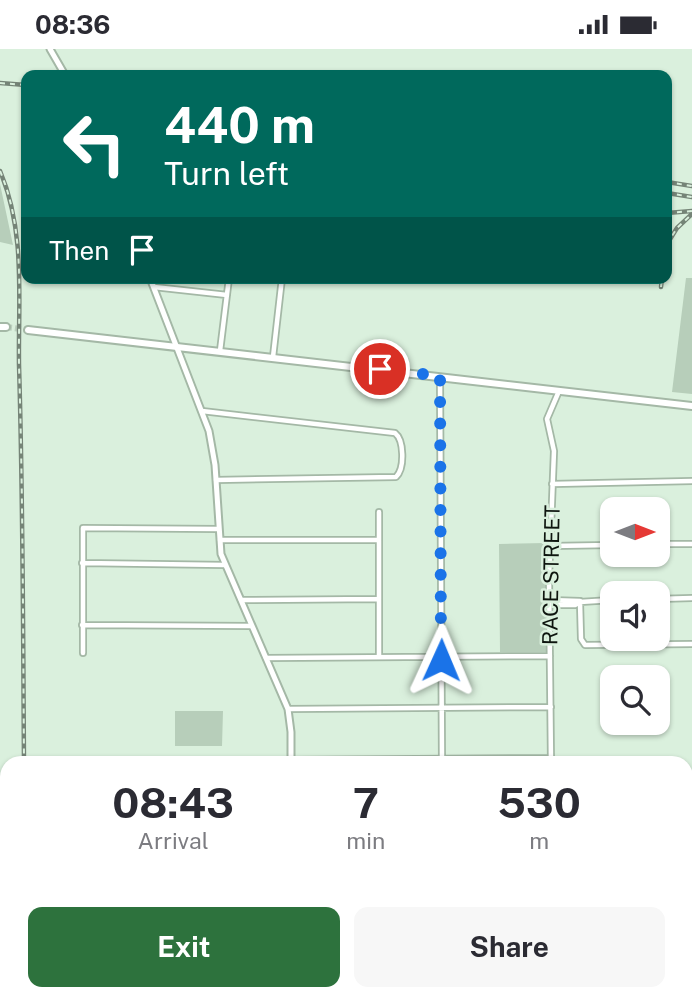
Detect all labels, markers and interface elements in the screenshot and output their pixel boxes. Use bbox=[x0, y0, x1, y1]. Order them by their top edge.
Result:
text: 08:36 bbox=[35, 9, 111, 40]
text: 440 m bbox=[164, 96, 315, 154]
icon: left bbox=[49, 98, 140, 189]
text: Turn left bbox=[164, 155, 289, 192]
icon: arrive bbox=[123, 231, 161, 269]
text: Then bbox=[49, 235, 109, 266]
pin bbox=[350, 339, 410, 399]
icon: arrive bbox=[361, 350, 399, 388]
north arrow bbox=[600, 497, 670, 567]
map controls bbox=[600, 497, 670, 735]
street label: RACE STREET bbox=[537, 505, 565, 645]
button: sound bbox=[600, 581, 670, 651]
position arrow bbox=[404, 623, 478, 697]
button: search bbox=[600, 665, 670, 735]
text: 08:43 bbox=[112, 778, 234, 827]
text: 7 bbox=[353, 778, 379, 827]
text: 530 bbox=[498, 778, 581, 827]
text: Arrival bbox=[138, 827, 209, 854]
text: min bbox=[346, 827, 385, 854]
text: m bbox=[529, 827, 549, 854]
button: Exit bbox=[28, 907, 340, 987]
button: Share bbox=[354, 907, 665, 987]

